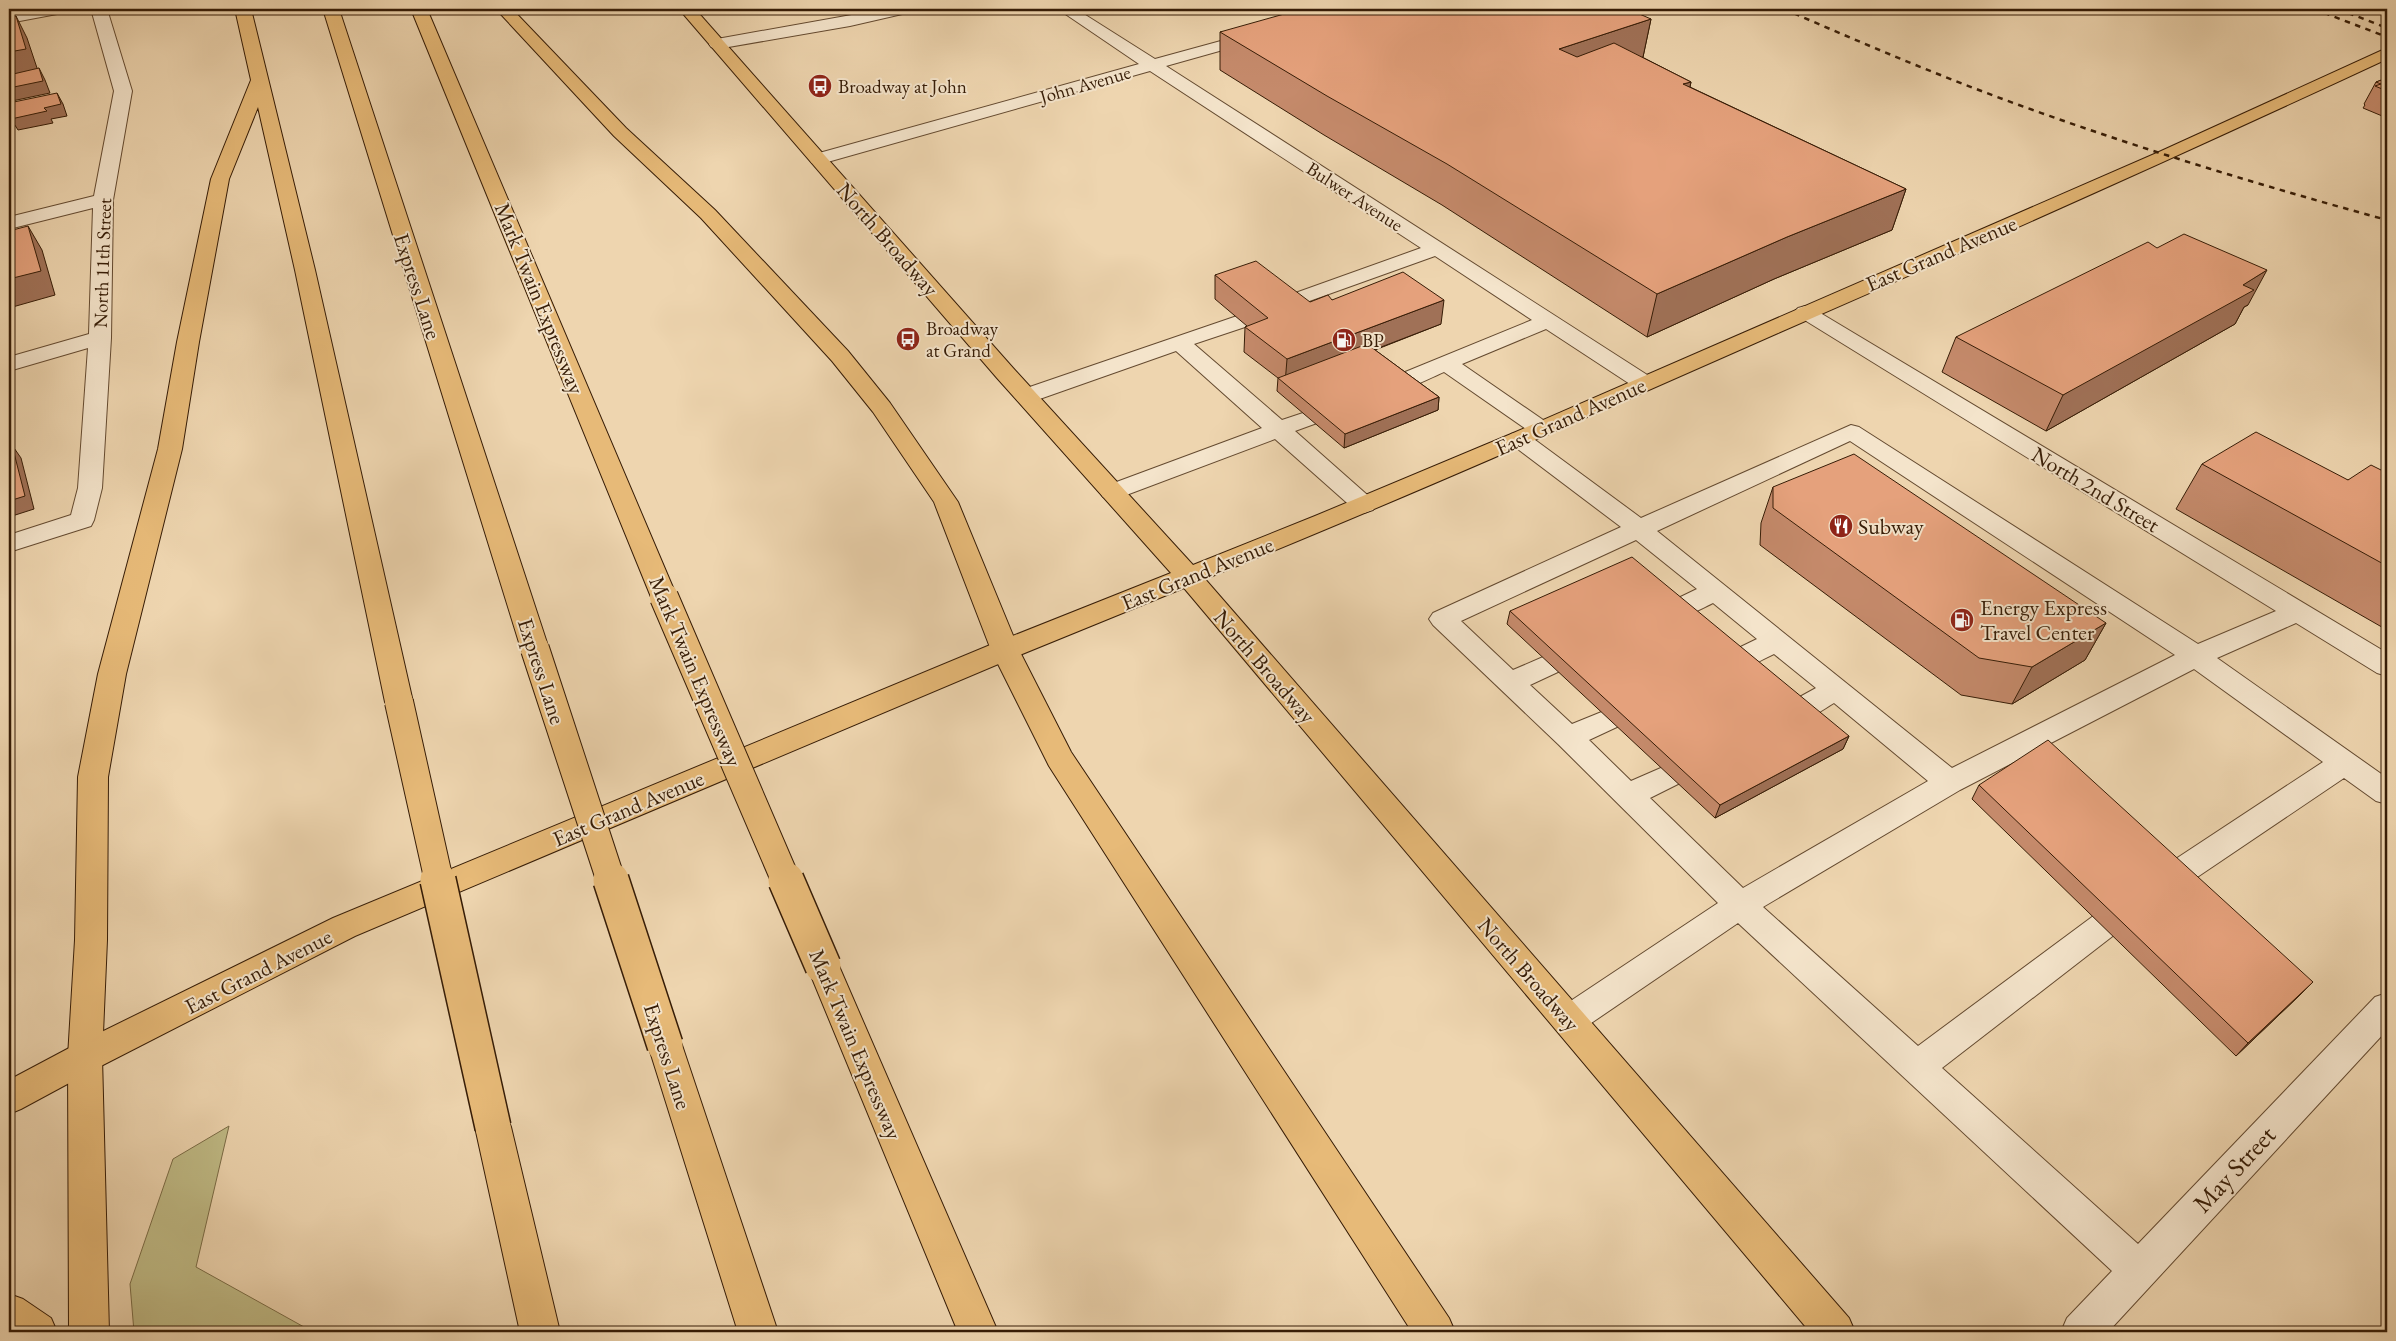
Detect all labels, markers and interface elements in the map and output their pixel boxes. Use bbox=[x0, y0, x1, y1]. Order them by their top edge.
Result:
street label: John Avenue bbox=[1035, 60, 1134, 110]
bus stop icon: Broadway at John bbox=[807, 73, 833, 99]
place label: Broadway at John bbox=[838, 74, 967, 99]
street label: Bulwer Avenue bbox=[1302, 156, 1408, 237]
street label: North Broadway bbox=[830, 176, 945, 303]
street label: North 11th Street bbox=[88, 198, 117, 328]
street label: Mark Twain Expressway bbox=[488, 198, 591, 399]
street label: East Grand Avenue bbox=[1861, 208, 2022, 298]
street label: Express Lane bbox=[387, 230, 448, 343]
place label: Broadway at Grand bbox=[926, 316, 999, 363]
bus stop icon: Broadway at Grand bbox=[895, 326, 921, 352]
fuel station icon: BP bbox=[1331, 327, 1357, 353]
place label: BP bbox=[1362, 328, 1384, 353]
street label: East Grand Avenue bbox=[1491, 370, 1650, 463]
street label: North 2nd Street bbox=[2026, 440, 2165, 539]
place label: Subway bbox=[1858, 512, 1924, 541]
restaurant icon: Subway bbox=[1828, 513, 1854, 539]
street label: East Grand Avenue bbox=[1117, 530, 1278, 617]
street label: Mark Twain Expressway bbox=[642, 572, 749, 771]
place label: Energy Express Travel Center bbox=[1980, 593, 2107, 647]
street label: North Broadway bbox=[1207, 603, 1322, 730]
fuel station icon: Energy Express Travel Center bbox=[1949, 607, 1975, 633]
street label: Express Lane bbox=[511, 615, 572, 728]
street label: East Grand Avenue bbox=[548, 763, 709, 853]
street label: North Broadway bbox=[1471, 911, 1586, 1038]
street label: East Grand Avenue bbox=[180, 922, 337, 1021]
street label: Mark Twain Expressway bbox=[802, 945, 909, 1144]
street label: Express Lane bbox=[637, 1000, 698, 1113]
street label: May Street bbox=[2185, 1118, 2283, 1220]

